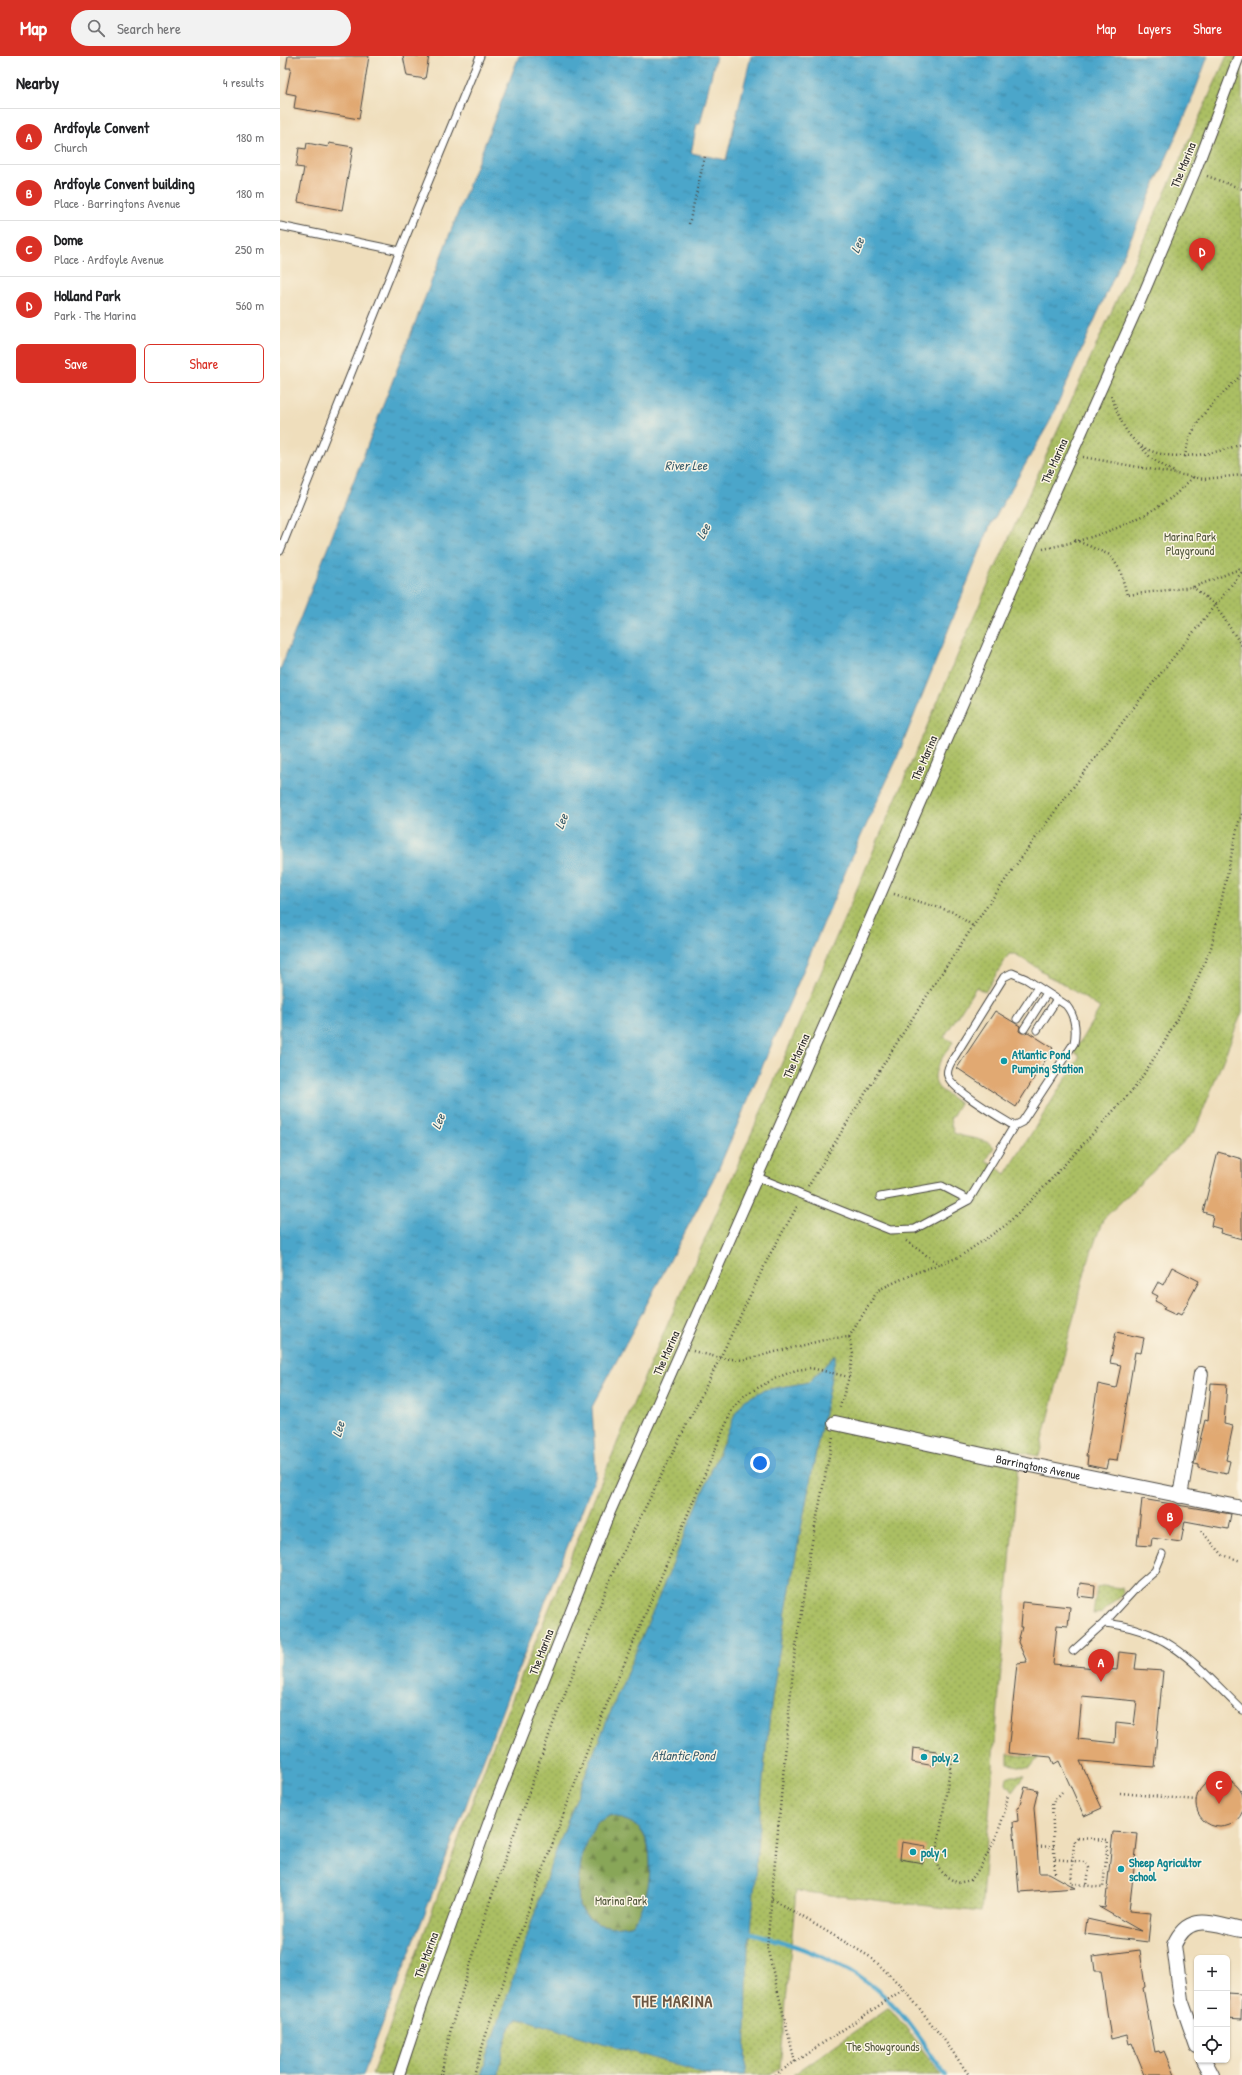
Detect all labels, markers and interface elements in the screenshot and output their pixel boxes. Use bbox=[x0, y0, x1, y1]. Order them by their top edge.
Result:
search box bbox=[71, 10, 351, 46]
text: Map bbox=[20, 15, 47, 41]
icon: search bbox=[85, 17, 107, 39]
text: Search here bbox=[117, 18, 181, 39]
text: Map bbox=[1096, 19, 1116, 38]
text: Layers bbox=[1138, 19, 1171, 38]
text: Share bbox=[1193, 19, 1222, 38]
text: Nearby bbox=[16, 71, 59, 94]
text: 4 results bbox=[223, 73, 264, 91]
text: Ardfoyle Convent bbox=[54, 117, 149, 138]
text: A bbox=[26, 128, 32, 146]
text: 180 m bbox=[236, 128, 264, 146]
text: Church bbox=[54, 138, 87, 156]
street label: The Marina bbox=[1166, 140, 1200, 190]
text: Ardfoyle Convent building bbox=[54, 173, 195, 194]
text: B bbox=[26, 184, 32, 202]
text: 180 m bbox=[236, 184, 264, 202]
text: Place · Barringtons Avenue bbox=[54, 194, 180, 212]
text: Dome bbox=[54, 229, 83, 250]
water label: Lee bbox=[846, 234, 869, 256]
pin: D bbox=[1189, 238, 1215, 271]
text: C bbox=[25, 240, 33, 258]
text: 250 m bbox=[235, 240, 264, 258]
text: Place · Ardfoyle Avenue bbox=[54, 250, 164, 268]
text: Holland Park bbox=[54, 285, 121, 306]
text: D bbox=[26, 296, 32, 314]
text: 560 m bbox=[236, 296, 264, 314]
text: Park · The Marina bbox=[54, 306, 136, 324]
button: Save bbox=[16, 344, 136, 383]
button: Share bbox=[144, 344, 264, 383]
street label: The Marina bbox=[1037, 436, 1072, 486]
water label: River Lee bbox=[665, 456, 708, 474]
water label: Lee bbox=[691, 519, 715, 542]
park label: Marina Park Playground bbox=[1164, 528, 1216, 559]
street label: The Marina bbox=[907, 733, 941, 783]
water label: Lee bbox=[550, 810, 572, 831]
street label: The Marina bbox=[779, 1031, 814, 1081]
place label: Atlantic Pond Pumping Station bbox=[1012, 1046, 1084, 1078]
marker: Atlantic Pond Pumping Station bbox=[999, 1056, 1009, 1066]
water label: Lee bbox=[427, 1110, 449, 1131]
street label: The Marina bbox=[649, 1328, 684, 1378]
water label: Lee bbox=[327, 1418, 349, 1439]
street label: Barringtons Avenue bbox=[995, 1450, 1082, 1483]
your location bbox=[750, 1453, 770, 1473]
pin: B bbox=[1157, 1503, 1183, 1536]
street label: The Marina bbox=[525, 1627, 558, 1677]
pin: A bbox=[1088, 1649, 1114, 1682]
water label: Atlantic Pond bbox=[651, 1746, 716, 1764]
place label: poly 2 bbox=[932, 1749, 959, 1767]
marker: poly 2 bbox=[919, 1752, 929, 1762]
pin: C bbox=[1206, 1771, 1232, 1804]
place label: poly 1 bbox=[921, 1844, 947, 1862]
marker: poly 1 bbox=[908, 1847, 918, 1857]
place label: Sheep Agricultor school bbox=[1129, 1854, 1202, 1885]
marker: Sheep Agricultor school bbox=[1116, 1864, 1126, 1874]
park label: Marina Park bbox=[595, 1892, 647, 1909]
street label: The Marina bbox=[410, 1930, 442, 1980]
map controls bbox=[1194, 1955, 1230, 2063]
button: + bbox=[1194, 1955, 1230, 1991]
district label: THE MARINA bbox=[632, 1990, 713, 2012]
button: − bbox=[1194, 1991, 1230, 2027]
button: locate bbox=[1194, 2027, 1230, 2063]
park label: The Showgrounds bbox=[846, 2038, 920, 2055]

